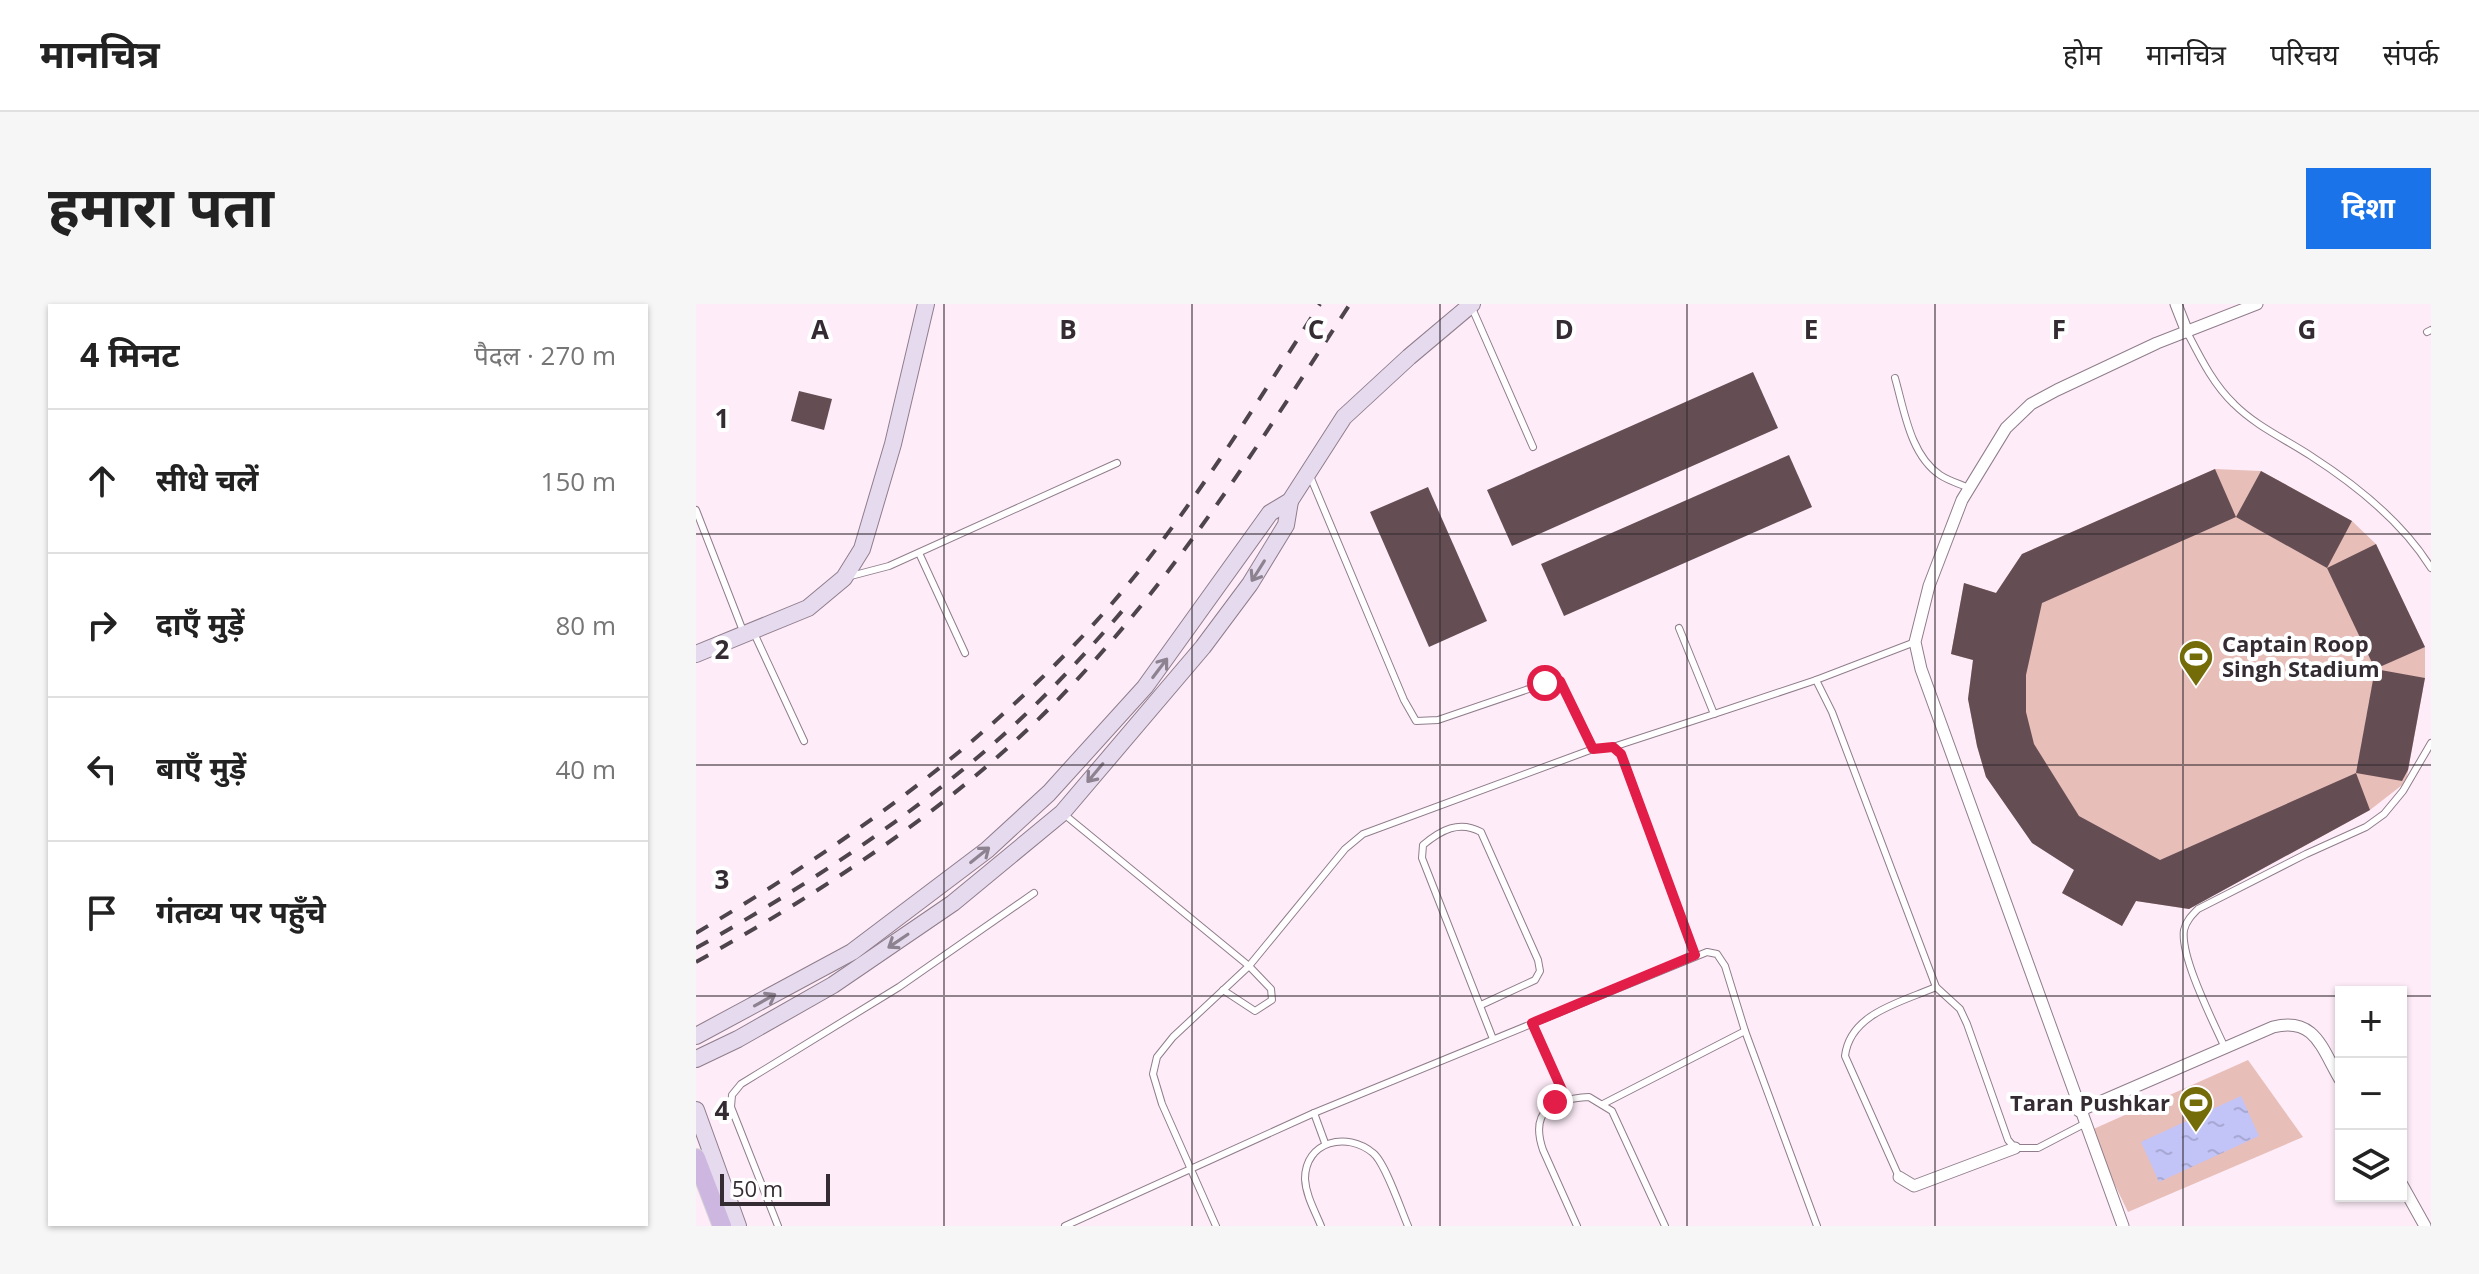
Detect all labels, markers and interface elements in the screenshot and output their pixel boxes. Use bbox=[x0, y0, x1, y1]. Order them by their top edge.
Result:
text: मानचित्र bbox=[40, 27, 160, 79]
text: होम bbox=[2063, 35, 2102, 73]
text: मानचित्र bbox=[2146, 35, 2226, 73]
text: परिचय bbox=[2270, 35, 2339, 73]
text: संपर्क bbox=[2383, 35, 2439, 73]
text: हमारा पता bbox=[48, 167, 274, 243]
button: दिशा bbox=[2306, 168, 2431, 249]
text: A bbox=[811, 311, 829, 347]
text: B bbox=[1059, 311, 1077, 347]
text: C bbox=[1308, 311, 1324, 347]
text: D bbox=[1554, 311, 1574, 347]
text: E bbox=[1804, 311, 1818, 347]
text: F bbox=[2052, 311, 2066, 347]
text: G bbox=[2298, 311, 2316, 347]
text: 4 मिनट bbox=[80, 331, 180, 377]
text: पैदल · 270 m bbox=[474, 337, 616, 373]
text: 1 bbox=[715, 400, 729, 436]
icon: ahead bbox=[80, 459, 124, 503]
text: सीधे चलें bbox=[156, 459, 258, 500]
text: 150 m bbox=[541, 463, 616, 499]
one-way arrow bbox=[1250, 559, 1267, 581]
icon: right bbox=[80, 603, 124, 647]
text: दाएँ मुड़ें bbox=[156, 603, 244, 644]
text: 80 m bbox=[555, 607, 616, 643]
place label: Captain Roop Singh Stadium bbox=[2222, 628, 2380, 683]
text: 2 bbox=[715, 631, 730, 667]
sports icon: Captain Roop Singh Stadium bbox=[2177, 638, 2215, 688]
one-way arrow bbox=[1151, 658, 1168, 679]
route start bbox=[1527, 665, 1563, 701]
icon: left bbox=[80, 747, 124, 791]
text: बाएँ मुड़ें bbox=[156, 747, 246, 788]
text: 40 m bbox=[555, 751, 616, 787]
one-way arrow bbox=[1086, 762, 1104, 783]
one-way arrow bbox=[969, 847, 990, 864]
text: 3 bbox=[715, 861, 729, 897]
icon: arrive bbox=[80, 891, 124, 935]
text: गंतव्य पर पहुँचे bbox=[156, 891, 326, 932]
one-way arrow bbox=[887, 933, 910, 949]
map controls bbox=[2335, 986, 2407, 1202]
button: + bbox=[2335, 986, 2407, 1058]
one-way arrow bbox=[753, 992, 776, 1008]
button: − bbox=[2335, 1058, 2407, 1130]
route end bbox=[1537, 1084, 1573, 1120]
sports icon: Taran Pushkar bbox=[2177, 1084, 2215, 1134]
place label: Taran Pushkar bbox=[2010, 1087, 2170, 1117]
text: 4 bbox=[715, 1092, 730, 1128]
button: layers bbox=[2335, 1130, 2407, 1202]
scale bar bbox=[720, 1170, 830, 1206]
text: 50 m bbox=[732, 1173, 783, 1203]

